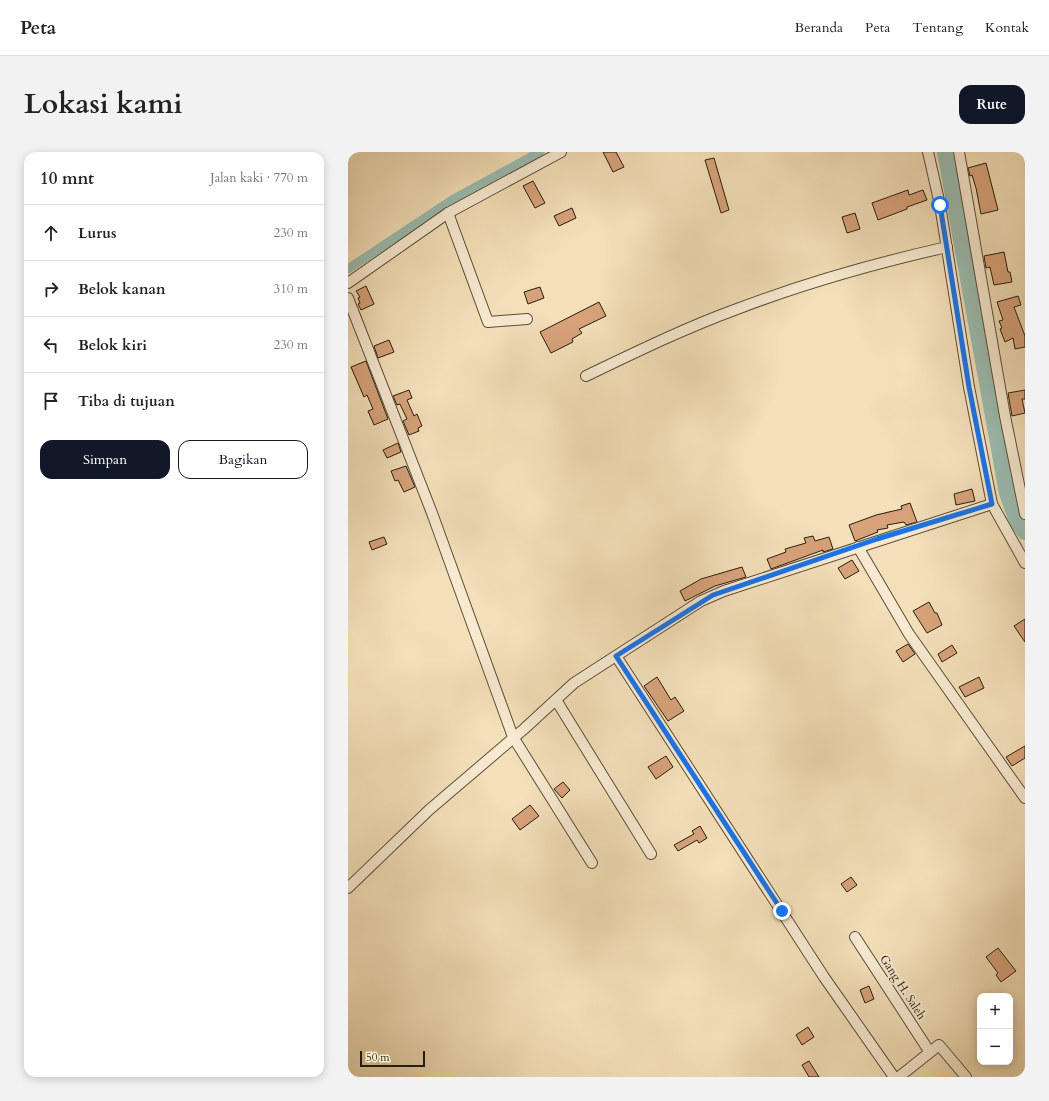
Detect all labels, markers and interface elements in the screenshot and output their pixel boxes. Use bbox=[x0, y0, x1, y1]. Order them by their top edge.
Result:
text: Peta bbox=[20, 15, 56, 41]
text: Beranda bbox=[795, 18, 843, 37]
text: Peta bbox=[865, 18, 890, 37]
text: Tentang bbox=[912, 18, 963, 37]
text: Kontak bbox=[985, 18, 1029, 37]
text: Lokasi kami bbox=[24, 85, 182, 123]
button: Rute bbox=[959, 85, 1025, 124]
text: 10 mnt bbox=[40, 167, 94, 190]
text: Jalan kaki · 770 m bbox=[210, 169, 308, 187]
route start bbox=[931, 196, 949, 214]
icon: ahead bbox=[40, 222, 62, 244]
text: Lurus bbox=[78, 223, 117, 243]
text: 230 m bbox=[274, 224, 308, 242]
icon: right bbox=[40, 278, 62, 300]
text: Belok kanan bbox=[78, 279, 166, 299]
text: 310 m bbox=[274, 280, 308, 298]
icon: left bbox=[40, 334, 62, 356]
text: Belok kiri bbox=[78, 335, 147, 355]
text: 230 m bbox=[274, 336, 308, 354]
icon: arrive bbox=[40, 390, 62, 412]
text: Tiba di tujuan bbox=[78, 391, 175, 411]
button: Simpan bbox=[40, 440, 170, 479]
button: Bagikan bbox=[178, 440, 308, 479]
route end bbox=[773, 902, 791, 920]
street label: Gang H. Saleh bbox=[876, 952, 930, 1023]
map controls bbox=[977, 993, 1013, 1065]
button: + bbox=[977, 993, 1013, 1029]
button: − bbox=[977, 1029, 1013, 1065]
scale bar bbox=[360, 1049, 425, 1068]
text: 50 m bbox=[366, 1050, 390, 1065]

